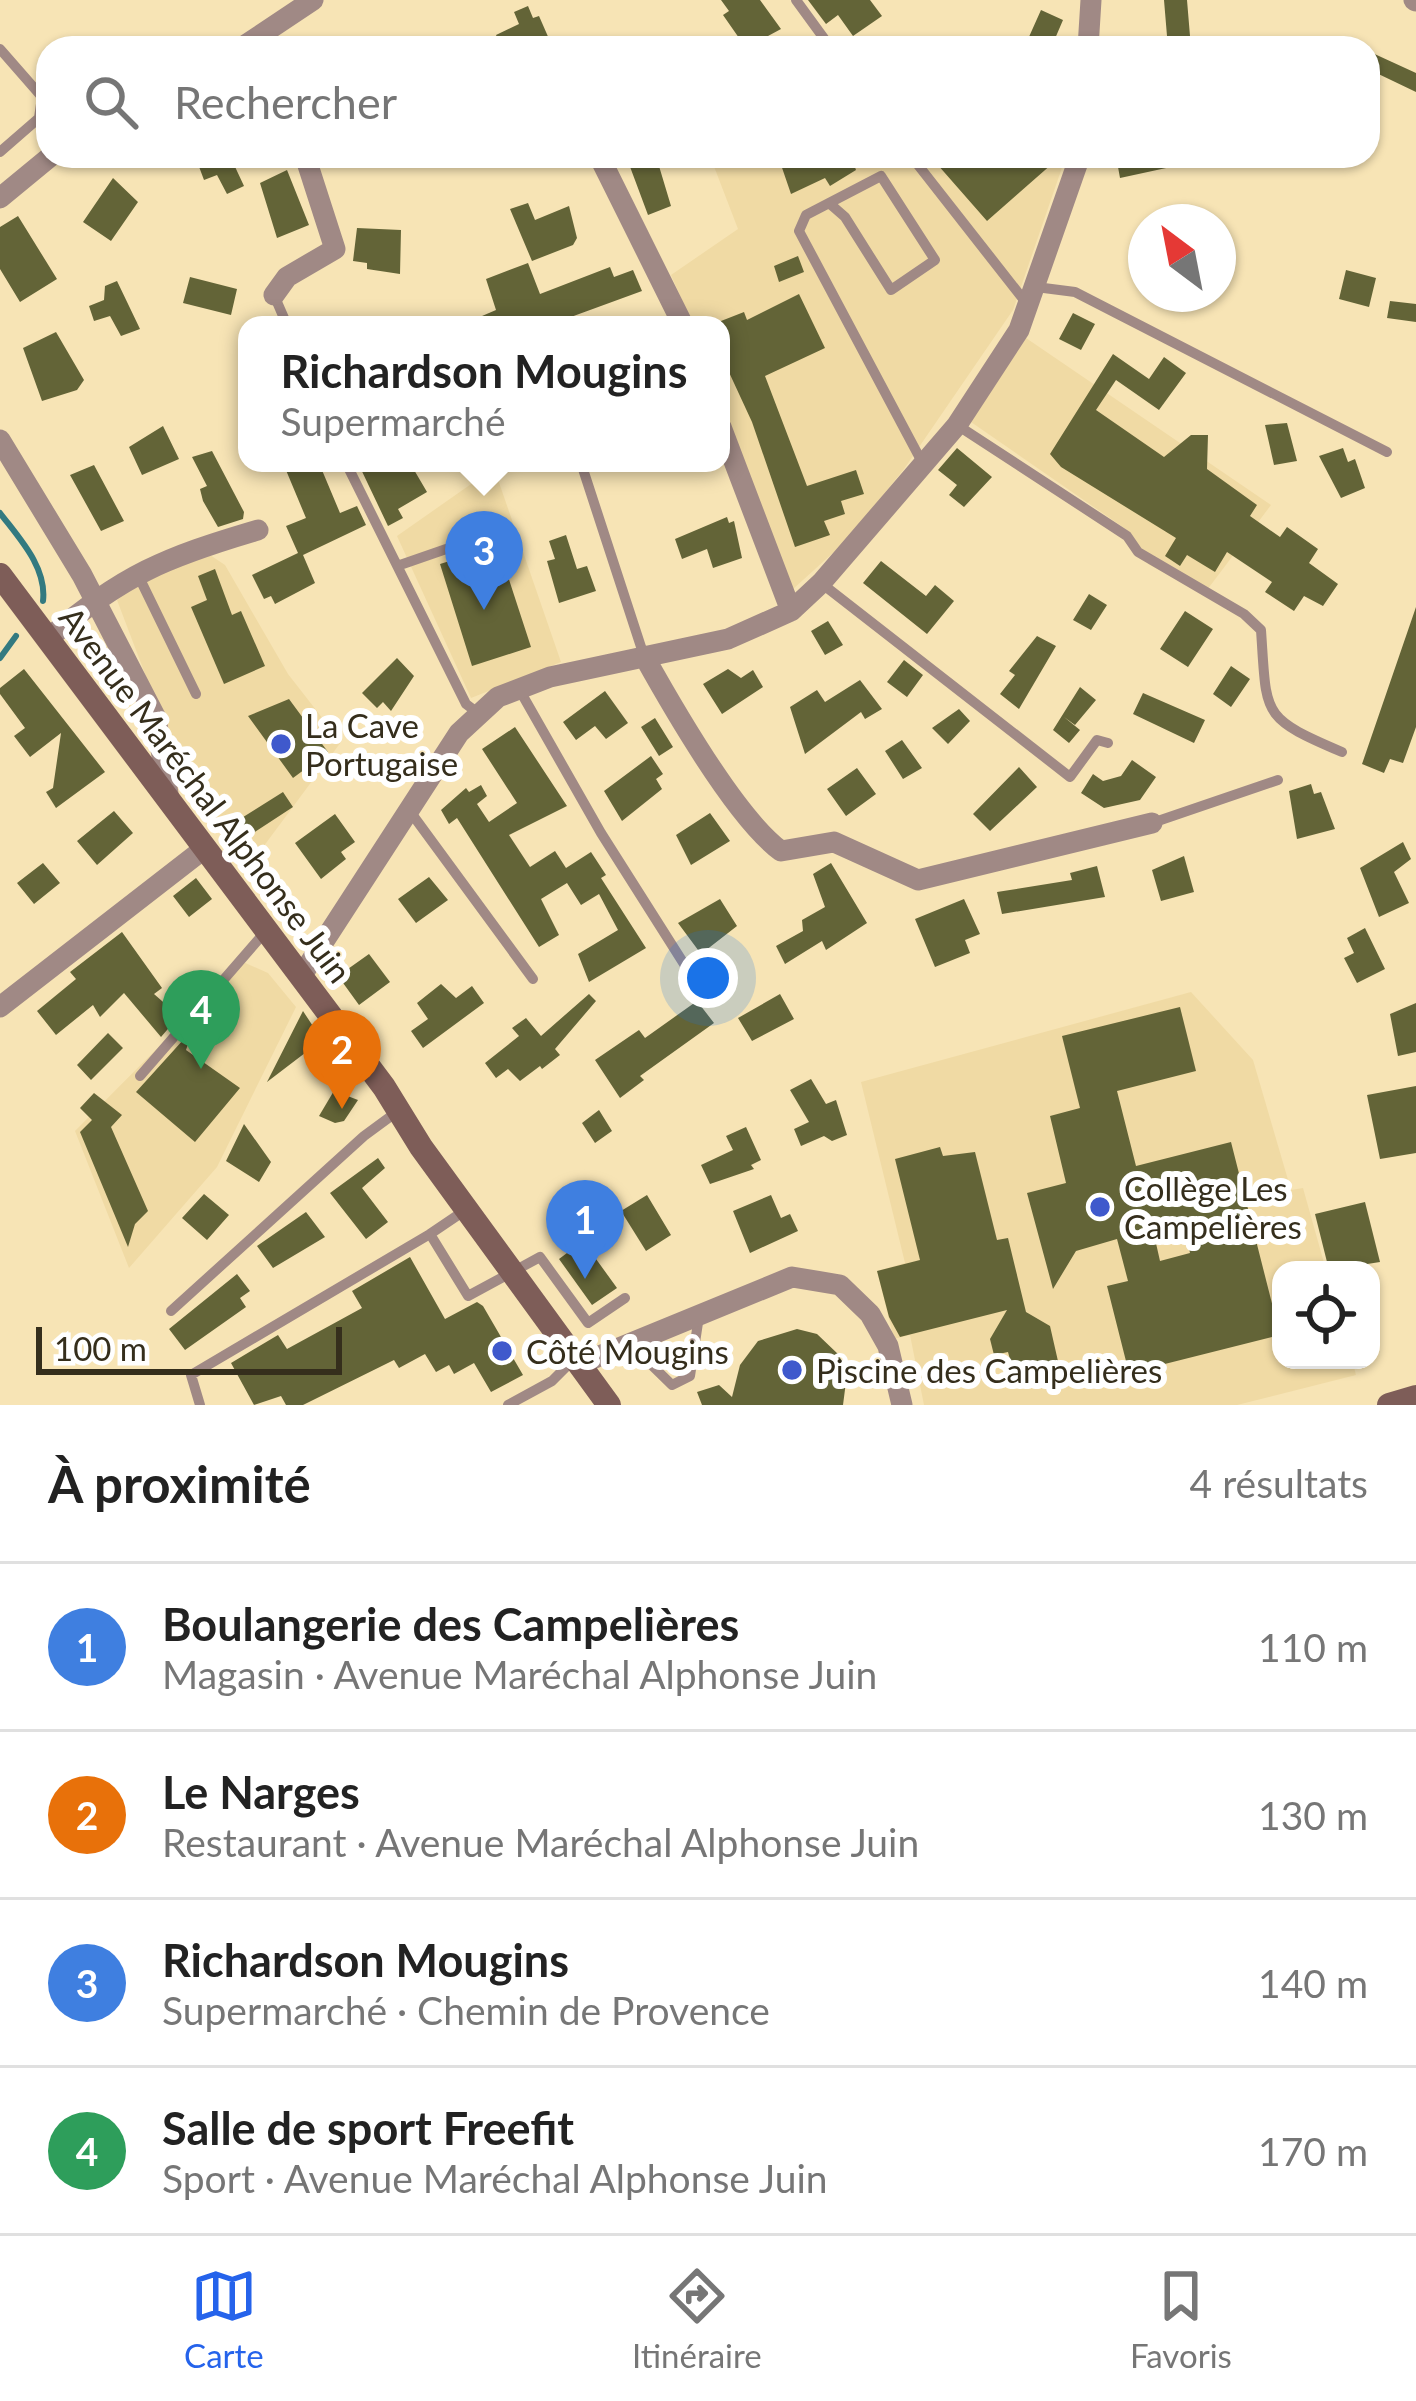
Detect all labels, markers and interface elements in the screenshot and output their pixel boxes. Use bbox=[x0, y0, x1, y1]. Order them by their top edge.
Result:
search box bbox=[36, 36, 1380, 168]
icon: search bbox=[78, 69, 144, 135]
text: Rechercher bbox=[174, 75, 397, 129]
north arrow bbox=[1128, 204, 1236, 312]
popup bbox=[238, 316, 730, 472]
text: Richardson Mougins bbox=[280, 344, 688, 398]
text: Supermarché bbox=[280, 398, 505, 444]
pin: 3 bbox=[445, 511, 523, 610]
street label: Avenue Maréchal Alphonse Juin bbox=[52, 598, 360, 990]
place label: La Cave Portugaise bbox=[305, 705, 458, 783]
marker: La Cave Portugaise bbox=[268, 731, 294, 757]
your location bbox=[678, 948, 738, 1008]
pin: 4 bbox=[162, 970, 240, 1069]
pin: 2 bbox=[303, 1010, 381, 1109]
place label: Collège Les Campelières bbox=[1124, 1168, 1302, 1246]
pin: 1 bbox=[546, 1180, 624, 1279]
marker: Collège Les Campelières bbox=[1087, 1194, 1113, 1220]
map controls bbox=[1272, 1261, 1380, 1369]
button: locate bbox=[1272, 1261, 1380, 1369]
scale bar bbox=[36, 1321, 342, 1374]
text: 100 m bbox=[54, 1328, 147, 1368]
place label: Côté Mougins bbox=[526, 1331, 729, 1371]
marker: Côté Mougins bbox=[489, 1338, 515, 1364]
place label: Piscine des Campelières bbox=[816, 1350, 1162, 1390]
marker: Piscine des Campelières bbox=[779, 1357, 805, 1383]
text: À proximité bbox=[48, 1453, 311, 1514]
text: 4 résultats bbox=[1190, 1460, 1368, 1506]
text: Boulangerie des Campelières bbox=[162, 1597, 739, 1651]
text: 1 bbox=[76, 1624, 98, 1670]
text: 110 m bbox=[1258, 1624, 1368, 1670]
text: Magasin · Avenue Maréchal Alphonse Juin bbox=[162, 1651, 877, 1697]
text: Le Narges bbox=[162, 1765, 360, 1819]
text: 2 bbox=[76, 1792, 98, 1838]
text: 130 m bbox=[1258, 1792, 1368, 1838]
text: Restaurant · Avenue Maréchal Alphonse Juin bbox=[162, 1819, 919, 1865]
text: Richardson Mougins bbox=[162, 1933, 569, 1987]
text: 3 bbox=[76, 1960, 98, 2006]
text: 140 m bbox=[1258, 1960, 1368, 2006]
text: Supermarché · Chemin de Provence bbox=[162, 1987, 770, 2033]
text: Salle de sport Freefit bbox=[162, 2101, 574, 2155]
text: 4 bbox=[76, 2128, 98, 2174]
text: 170 m bbox=[1258, 2128, 1368, 2174]
text: Sport · Avenue Maréchal Alphonse Juin bbox=[162, 2155, 828, 2201]
tab: Carte bbox=[184, 2263, 264, 2375]
tab: Itinéraire bbox=[632, 2263, 762, 2375]
tab: Favoris bbox=[1130, 2263, 1232, 2375]

